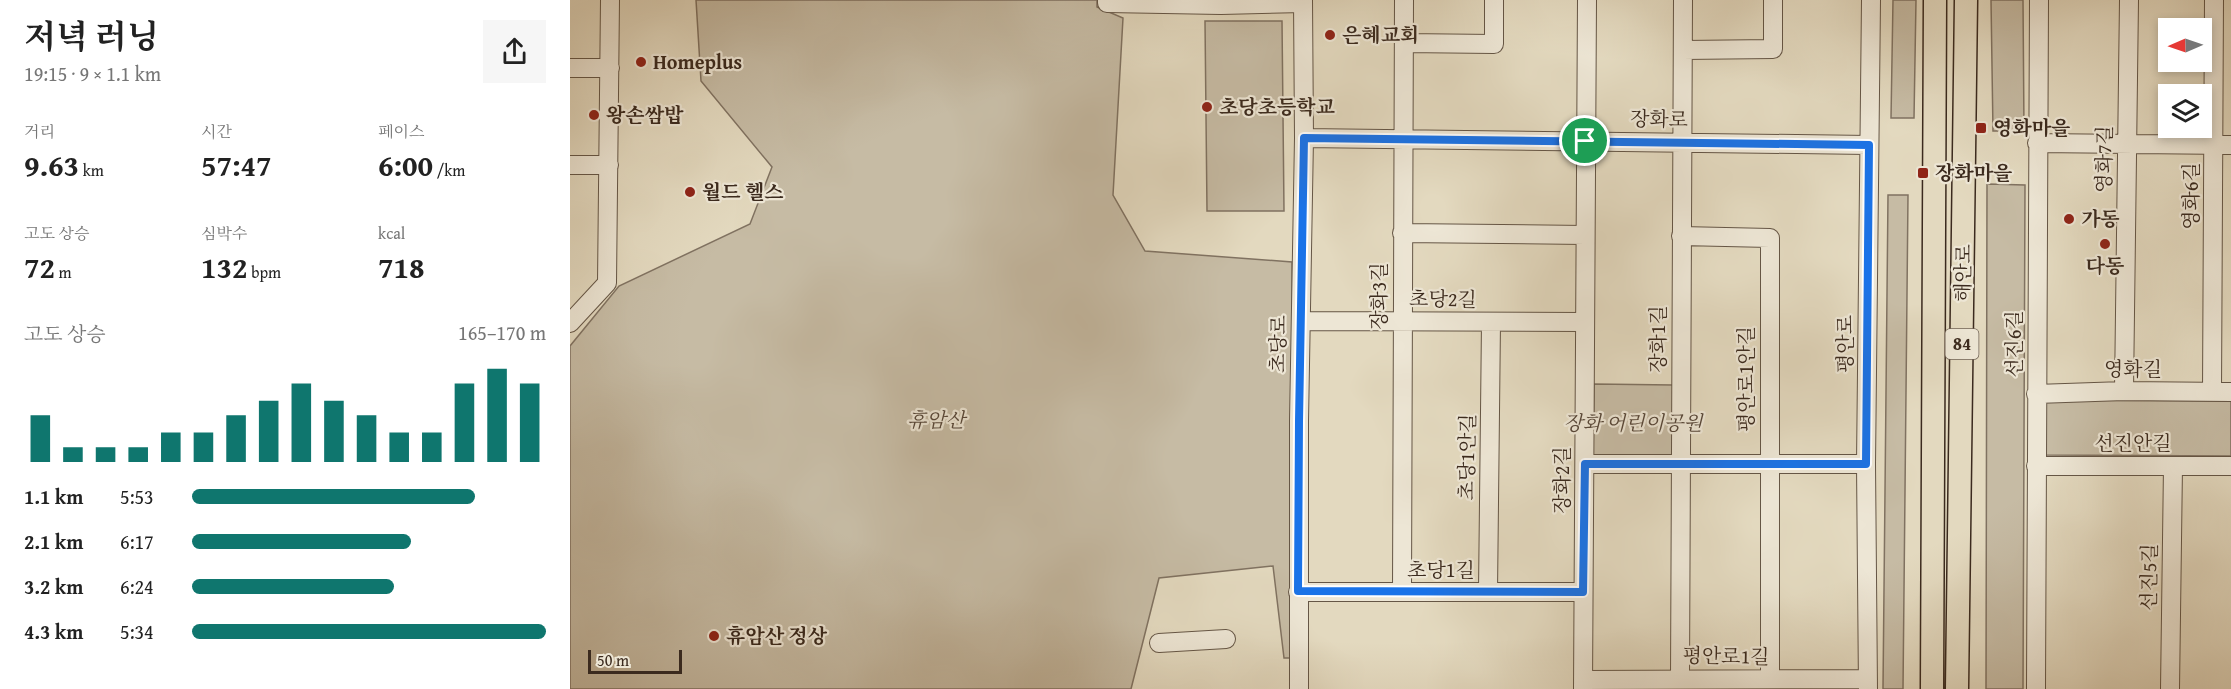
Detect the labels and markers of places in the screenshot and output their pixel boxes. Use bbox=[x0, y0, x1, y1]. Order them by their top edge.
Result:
place label: 은혜교회 bbox=[1342, 20, 1419, 49]
marker: 은혜교회 bbox=[1323, 28, 1337, 42]
place label: Homeplus bbox=[653, 47, 742, 76]
marker: Homeplus bbox=[634, 55, 648, 69]
place label: 초당초등학교 bbox=[1219, 92, 1336, 121]
place label: 왕손쌈밥 bbox=[606, 100, 684, 129]
marker: 초당초등학교 bbox=[1200, 100, 1214, 114]
marker: 왕손쌈밥 bbox=[587, 108, 601, 122]
place label: 영화마을 bbox=[1993, 113, 2070, 142]
pin bbox=[1559, 115, 1610, 166]
marker: 영화마을 bbox=[1974, 121, 1988, 135]
place label: 장화마을 bbox=[1935, 158, 2012, 187]
marker: 장화마을 bbox=[1916, 166, 1930, 180]
place label: 월드 헬스 bbox=[702, 177, 784, 206]
marker: 월드 헬스 bbox=[683, 185, 697, 199]
place label: 가동 bbox=[2081, 204, 2120, 233]
marker: 가동 bbox=[2062, 212, 2076, 226]
marker: 다동 bbox=[2098, 237, 2112, 251]
place label: 다동 bbox=[2086, 251, 2125, 280]
place label: 휴암산 정상 bbox=[726, 621, 828, 650]
marker: 휴암산 정상 bbox=[707, 629, 721, 643]

